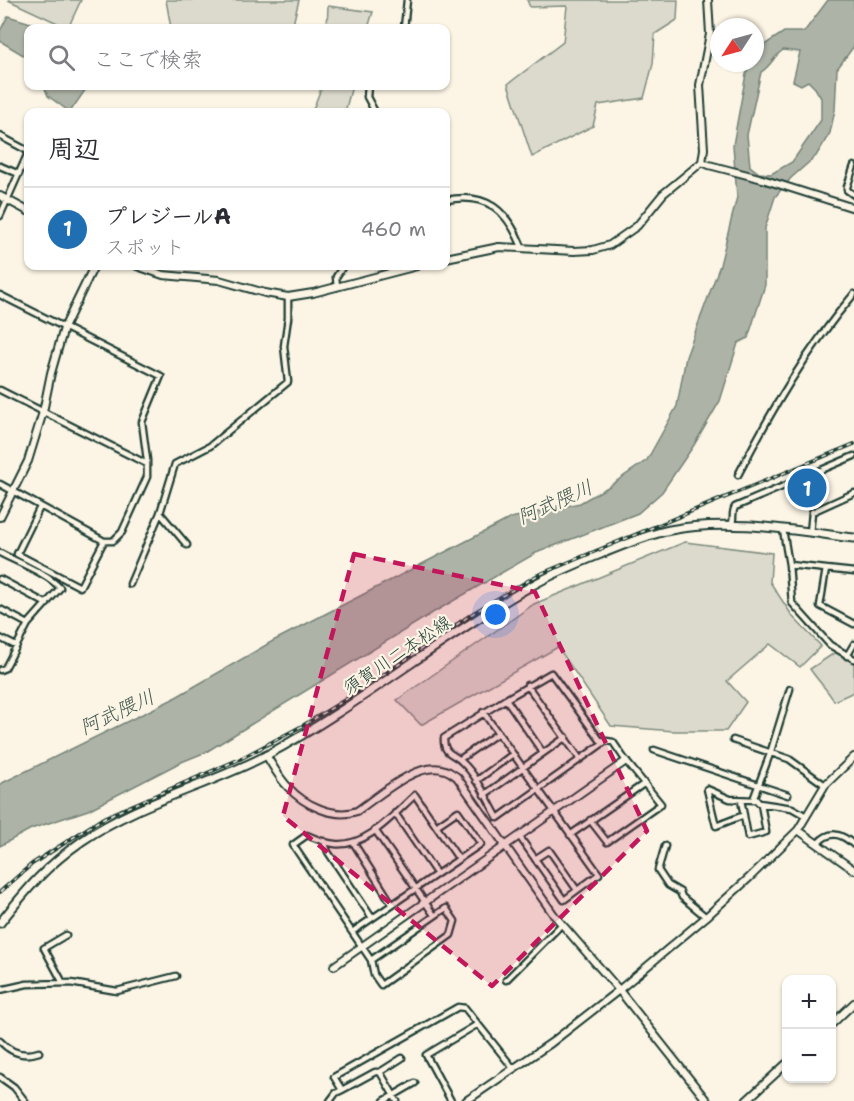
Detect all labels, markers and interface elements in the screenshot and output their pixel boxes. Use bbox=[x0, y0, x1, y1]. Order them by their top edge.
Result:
north arrow bbox=[710, 18, 764, 72]
search box bbox=[24, 24, 450, 90]
icon: search bbox=[45, 41, 78, 74]
text: ここで検索 bbox=[93, 45, 203, 74]
text: 周辺 bbox=[48, 131, 100, 166]
text: プレジールA bbox=[105, 202, 231, 231]
text: 1 bbox=[63, 216, 72, 242]
text: 460 m bbox=[361, 216, 426, 242]
text: スポット bbox=[105, 234, 185, 260]
pin: 1 bbox=[788, 466, 826, 510]
water label: 阿武隈川 bbox=[513, 474, 597, 530]
your location bbox=[481, 600, 510, 629]
street label: 須賀川二本松線 bbox=[338, 610, 456, 700]
water label: 阿武隈川 bbox=[75, 683, 159, 741]
map controls bbox=[782, 975, 836, 1083]
button: + bbox=[782, 975, 836, 1029]
button: − bbox=[782, 1029, 836, 1083]

